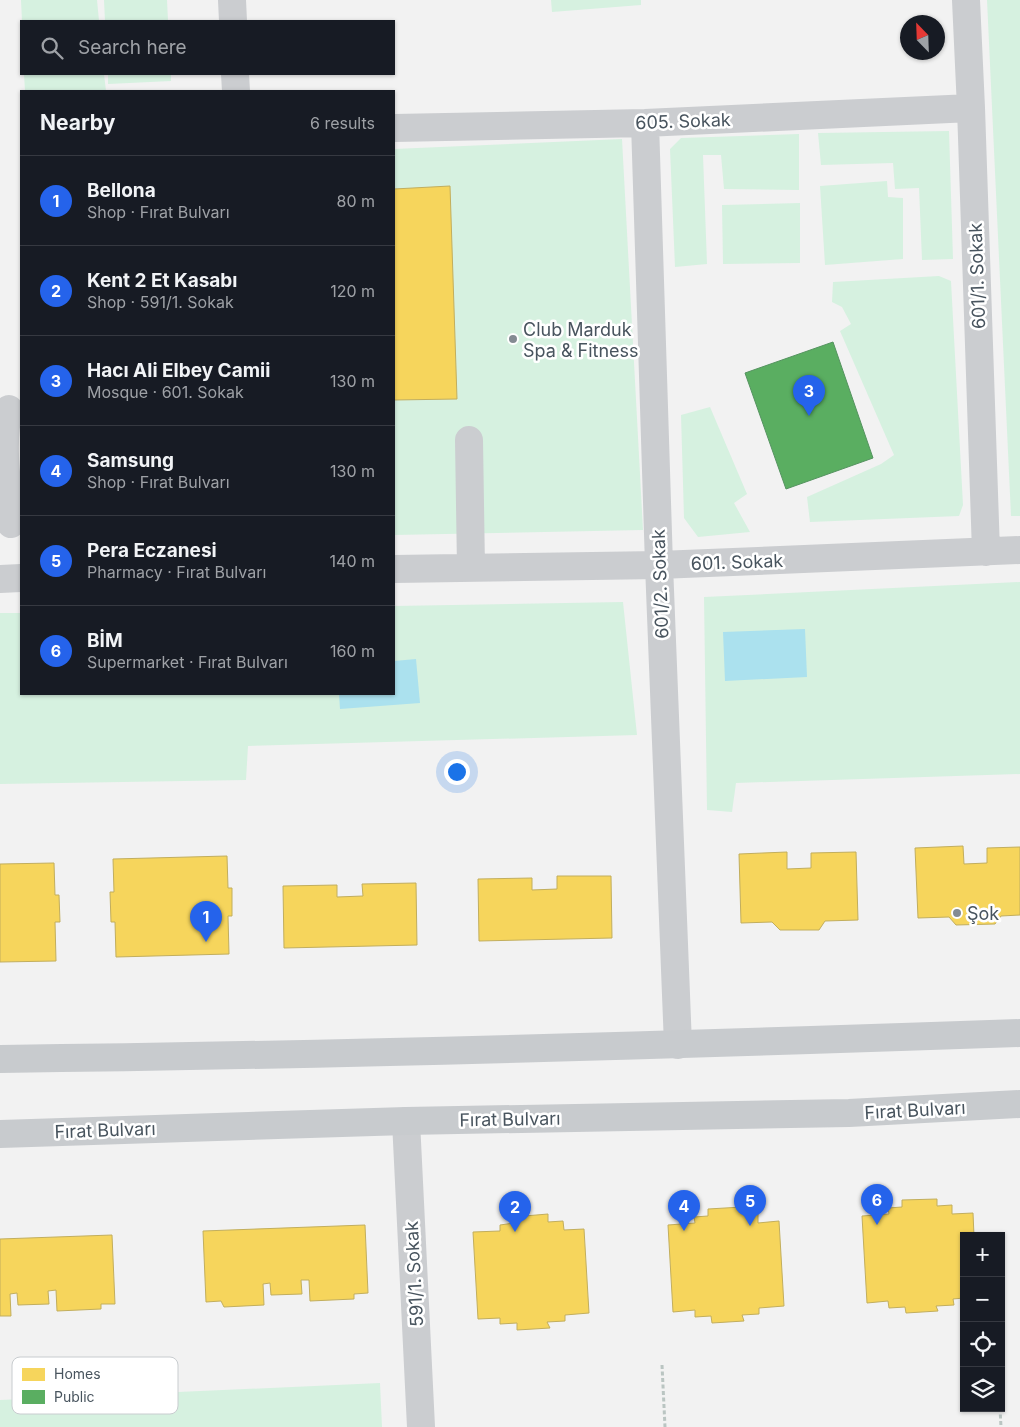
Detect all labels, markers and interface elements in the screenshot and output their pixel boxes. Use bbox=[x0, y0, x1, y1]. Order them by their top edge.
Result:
north arrow bbox=[900, 15, 945, 60]
search box bbox=[20, 20, 395, 75]
icon: search bbox=[38, 34, 66, 62]
text: Search here bbox=[78, 36, 187, 59]
street label: 605. Sokak bbox=[635, 109, 731, 133]
text: Nearby bbox=[40, 110, 115, 135]
text: 6 results bbox=[310, 113, 375, 133]
text: Bellona bbox=[87, 179, 156, 202]
text: 1 bbox=[53, 191, 59, 211]
text: 80 m bbox=[336, 191, 375, 211]
text: Shop · Fırat Bulvarı bbox=[87, 202, 230, 222]
street label: 601/1. Sokak bbox=[965, 222, 989, 329]
text: Kent 2 Et Kasabı bbox=[87, 269, 237, 292]
text: 2 bbox=[51, 281, 61, 301]
text: 120 m bbox=[330, 281, 375, 301]
text: Shop · 591/1. Sokak bbox=[87, 292, 234, 312]
place label: Club Marduk Spa & Fitness bbox=[523, 319, 639, 361]
marker: Club Marduk Spa & Fitness bbox=[507, 333, 519, 345]
text: Hacı Ali Elbey Camii bbox=[87, 359, 270, 382]
text: 3 bbox=[51, 371, 61, 391]
text: 130 m bbox=[330, 371, 375, 391]
pin: 3 bbox=[793, 375, 825, 416]
text: Mosque · 601. Sokak bbox=[87, 382, 244, 402]
text: Samsung bbox=[87, 449, 174, 472]
text: 4 bbox=[51, 461, 61, 481]
text: 130 m bbox=[330, 461, 375, 481]
text: Shop · Fırat Bulvarı bbox=[87, 472, 230, 492]
street label: 601/2. Sokak bbox=[648, 529, 672, 639]
text: Pera Eczanesi bbox=[87, 539, 217, 562]
street label: 601. Sokak bbox=[691, 550, 784, 574]
text: 5 bbox=[51, 551, 61, 571]
text: 140 m bbox=[330, 551, 375, 571]
text: Pharmacy · Fırat Bulvarı bbox=[87, 562, 266, 582]
text: BİM bbox=[87, 629, 123, 652]
text: 6 bbox=[51, 641, 61, 661]
text: 160 m bbox=[330, 641, 375, 661]
text: Supermarket · Fırat Bulvarı bbox=[87, 652, 288, 672]
your location bbox=[444, 759, 470, 785]
pin: 1 bbox=[190, 901, 222, 942]
place label: Şok bbox=[967, 903, 999, 924]
marker: Şok bbox=[951, 907, 963, 919]
street label: Fırat Bulvarı bbox=[864, 1097, 966, 1123]
street label: Fırat Bulvarı bbox=[459, 1108, 561, 1130]
street label: Fırat Bulvarı bbox=[54, 1118, 156, 1142]
pin: 6 bbox=[861, 1184, 893, 1225]
pin: 5 bbox=[734, 1185, 766, 1226]
pin: 4 bbox=[668, 1190, 700, 1231]
pin: 2 bbox=[499, 1191, 531, 1232]
street label: 591/1. Sokak bbox=[401, 1221, 427, 1327]
map controls bbox=[960, 1232, 1005, 1412]
button: + bbox=[960, 1232, 1005, 1277]
button: − bbox=[960, 1277, 1005, 1322]
button: locate bbox=[960, 1322, 1005, 1367]
legend bbox=[12, 1357, 178, 1414]
text: Homes bbox=[54, 1365, 101, 1382]
button: layers bbox=[960, 1367, 1005, 1412]
text: Public bbox=[54, 1388, 95, 1405]

